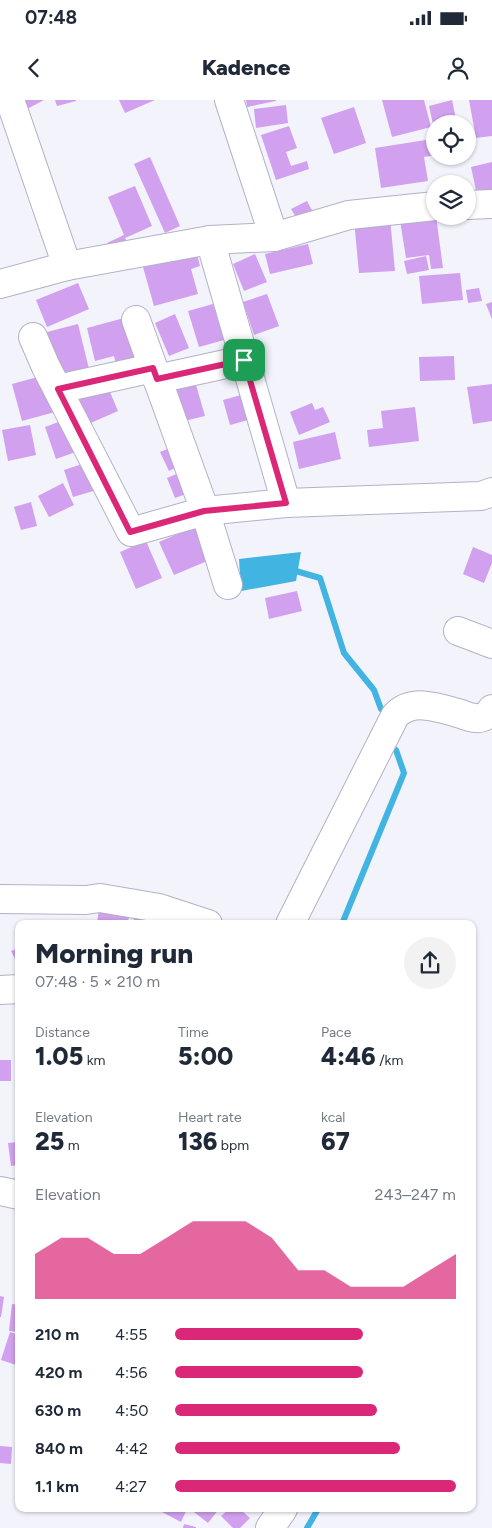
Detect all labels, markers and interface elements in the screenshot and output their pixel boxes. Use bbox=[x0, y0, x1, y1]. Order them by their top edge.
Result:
text: 07:48 bbox=[25, 6, 77, 29]
icon: back bbox=[20, 54, 48, 82]
text: Kadence bbox=[202, 54, 290, 81]
icon: person bbox=[444, 54, 472, 82]
map controls bbox=[426, 115, 476, 225]
button: locate bbox=[426, 115, 476, 165]
button: layers bbox=[426, 175, 476, 225]
pin bbox=[223, 339, 265, 381]
icon: arrive bbox=[230, 346, 258, 374]
text: Morning run bbox=[35, 936, 193, 970]
button: share bbox=[404, 937, 456, 989]
text: 07:48 · 5 × 210 m bbox=[35, 972, 160, 991]
text: Distance bbox=[35, 1024, 90, 1041]
text: Time bbox=[178, 1024, 209, 1041]
text: Pace bbox=[321, 1024, 351, 1041]
text: 1.05 bbox=[35, 1041, 83, 1071]
text: 5:00 bbox=[178, 1041, 233, 1071]
text: 4:46 bbox=[321, 1041, 376, 1071]
text: km bbox=[83, 1052, 105, 1069]
text: /km bbox=[376, 1052, 403, 1069]
text: Elevation bbox=[35, 1109, 93, 1126]
text: Heart rate bbox=[178, 1109, 242, 1126]
text: kcal bbox=[321, 1109, 345, 1126]
text: 25 bbox=[35, 1126, 64, 1156]
text: 136 bbox=[178, 1126, 217, 1156]
text: 67 bbox=[321, 1126, 350, 1156]
text: m bbox=[64, 1137, 80, 1154]
text: bpm bbox=[217, 1137, 249, 1154]
text: Elevation bbox=[35, 1185, 101, 1204]
text: 243–247 m bbox=[375, 1185, 456, 1204]
text: 210 m bbox=[35, 1325, 79, 1344]
text: 4:55 bbox=[115, 1325, 147, 1344]
text: 420 m bbox=[35, 1363, 83, 1382]
text: 4:56 bbox=[115, 1363, 147, 1382]
text: 630 m bbox=[35, 1401, 81, 1420]
text: 4:50 bbox=[115, 1401, 148, 1420]
text: 840 m bbox=[35, 1439, 83, 1458]
text: 4:42 bbox=[115, 1439, 148, 1458]
text: 1.1 km bbox=[35, 1477, 79, 1496]
text: 4:27 bbox=[115, 1477, 147, 1496]

